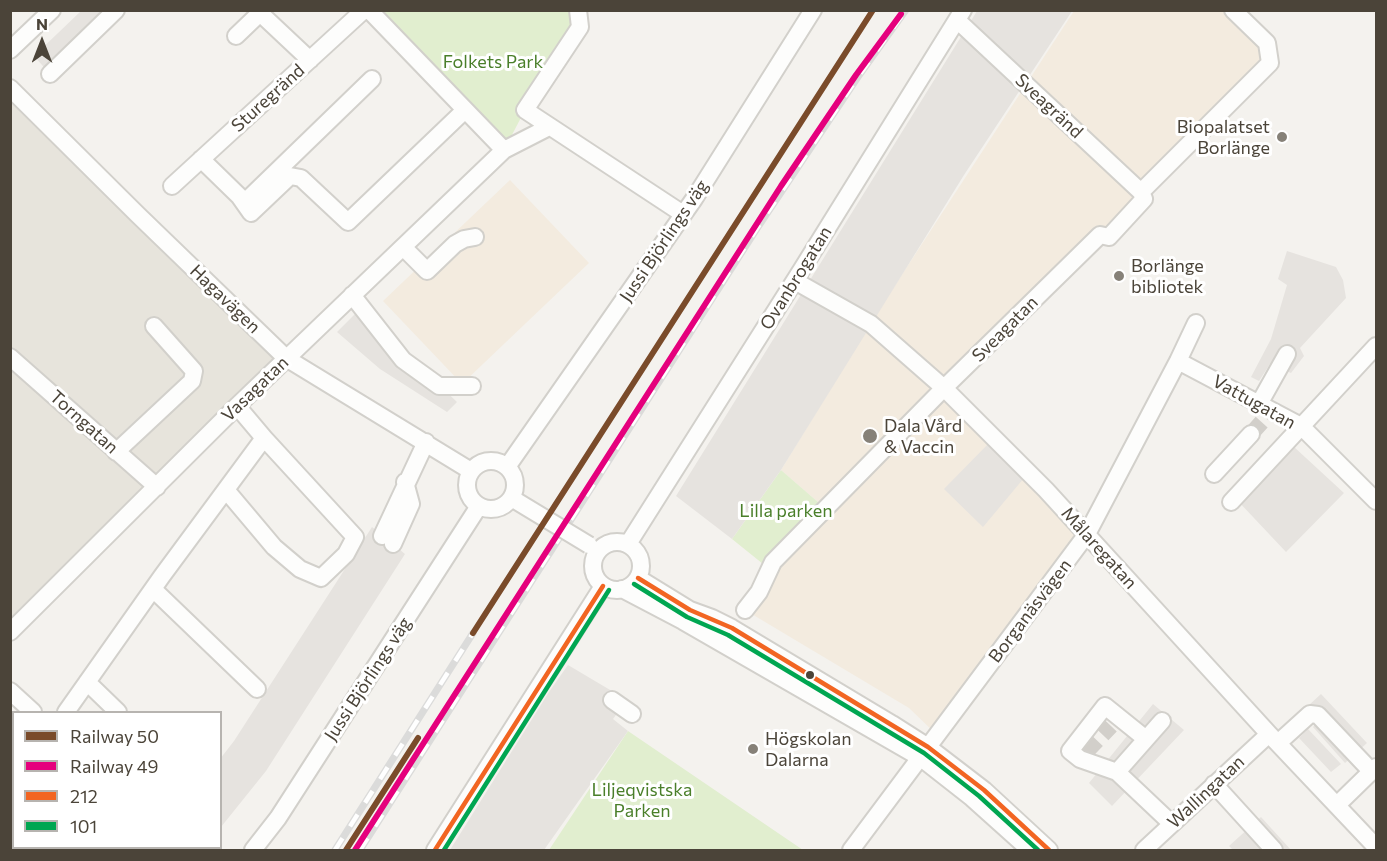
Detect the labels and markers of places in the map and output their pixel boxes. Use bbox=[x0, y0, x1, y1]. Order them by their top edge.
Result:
place label: Biopalatset Borlänge bbox=[1177, 116, 1270, 158]
marker: Biopalatset Borlänge bbox=[1275, 130, 1289, 144]
place label: Borlänge bibliotek bbox=[1131, 255, 1204, 298]
marker: Borlänge bibliotek bbox=[1112, 269, 1126, 283]
place label: Dala Vård & Vaccin bbox=[884, 415, 962, 458]
marker: Dala Vård & Vaccin bbox=[861, 427, 879, 445]
unlabelled marker bbox=[804, 669, 816, 681]
place label: Högskolan Dalarna bbox=[765, 728, 852, 771]
marker: Högskolan Dalarna bbox=[746, 742, 760, 756]

